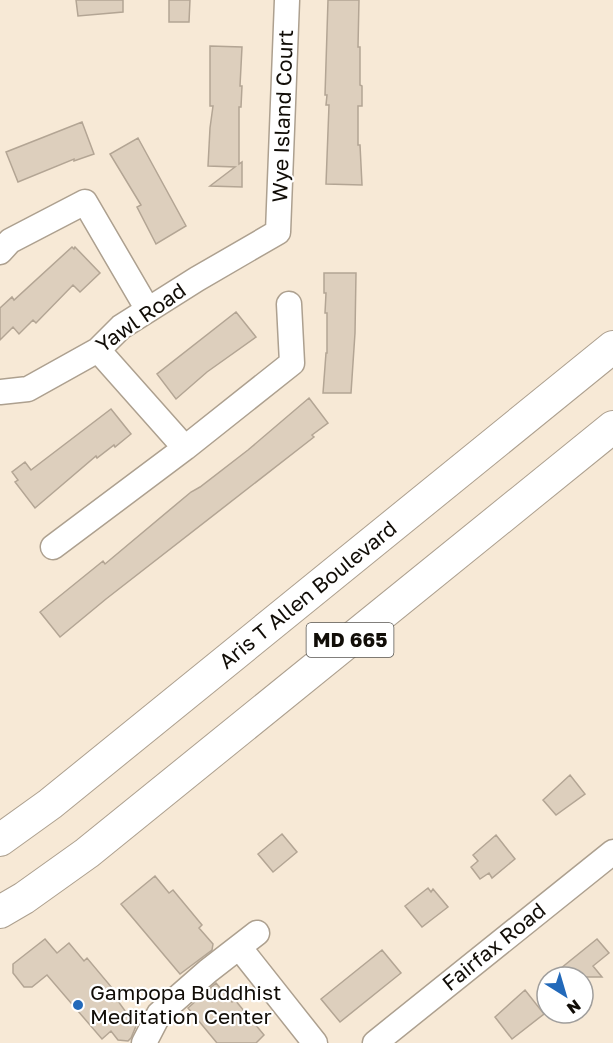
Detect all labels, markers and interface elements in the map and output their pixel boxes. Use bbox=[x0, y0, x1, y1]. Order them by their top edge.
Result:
street label: Wye Island Court bbox=[266, 29, 298, 203]
street label: Yawl Road bbox=[90, 277, 190, 358]
street label: Aris T Allen Boulevard bbox=[213, 514, 402, 674]
road number: MD 665 bbox=[306, 623, 394, 657]
street label: Fairfax Road bbox=[436, 897, 550, 996]
north arrow bbox=[535, 965, 595, 1025]
place label: Gampopa Buddhist Meditation Center bbox=[90, 979, 281, 1029]
text: N bbox=[563, 995, 585, 1019]
marker: Gampopa Buddhist Meditation Center bbox=[71, 998, 85, 1012]

